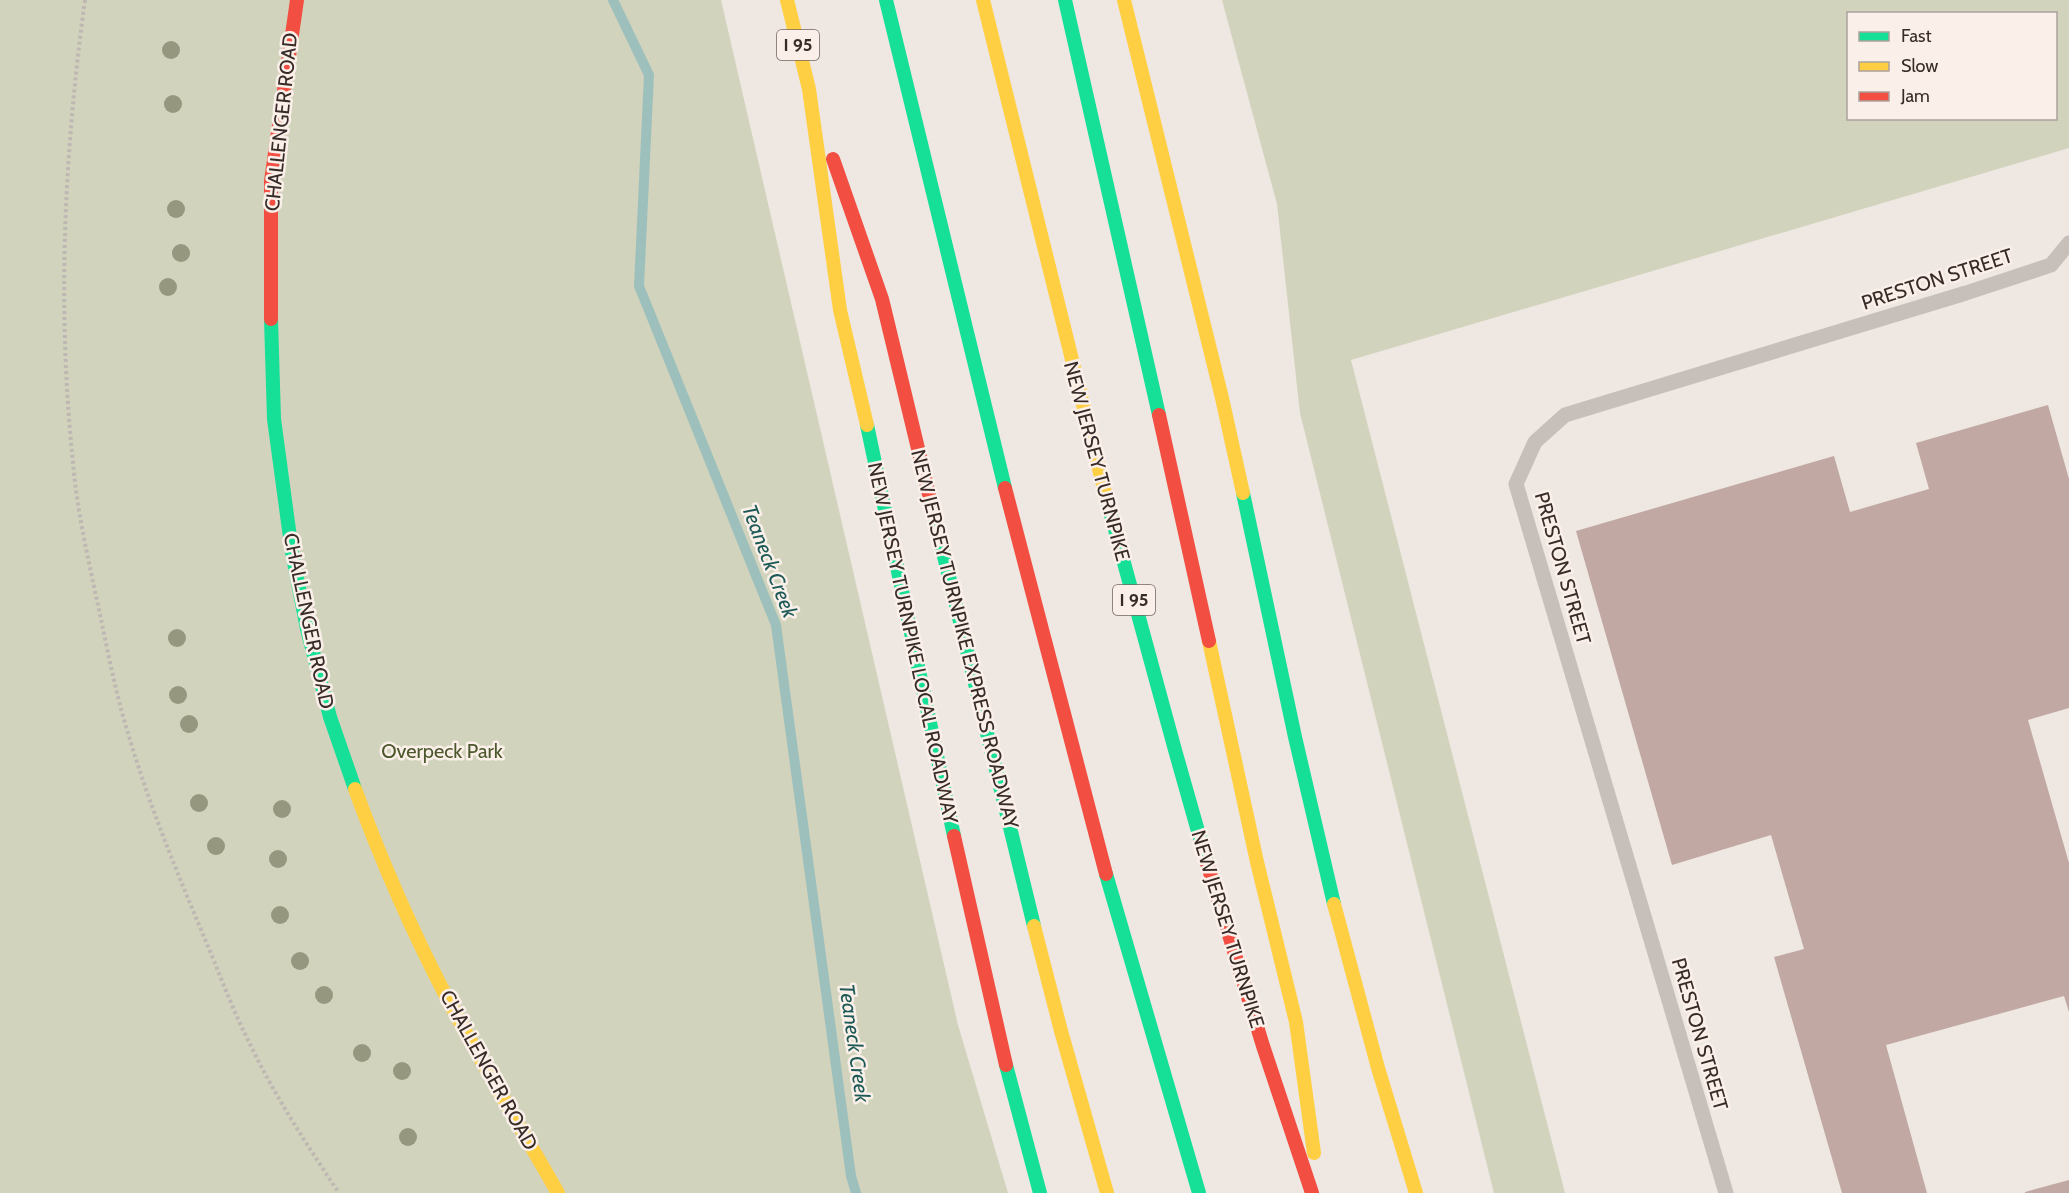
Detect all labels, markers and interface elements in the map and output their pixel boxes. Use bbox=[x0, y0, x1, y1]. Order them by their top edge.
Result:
legend bbox=[1847, 12, 2057, 120]
text: Fast bbox=[1901, 25, 1932, 47]
road number: I 95 bbox=[777, 30, 819, 60]
street label: CHALLENGER ROAD bbox=[260, 32, 302, 212]
text: Slow bbox=[1901, 55, 1938, 77]
text: Jam bbox=[1900, 85, 1930, 107]
street label: PRESTON STREET bbox=[1858, 243, 2016, 315]
street label: NEW JERSEY TURNPIKE bbox=[1059, 359, 1135, 563]
street label: NEW JERSEY TURNPIKE EXPRESS ROADWAY bbox=[906, 447, 1024, 832]
street label: NEW JERSEY TURNPIKE LOCAL ROADWAY bbox=[863, 460, 963, 826]
street label: PRESTON STREET bbox=[1530, 489, 1596, 647]
water label: Teaneck Creek bbox=[737, 501, 803, 622]
street label: CHALLENGER ROAD bbox=[279, 531, 339, 711]
road number: I 95 bbox=[1113, 585, 1155, 615]
park label: Overpeck Park bbox=[381, 739, 503, 763]
street label: NEW JERSEY TURNPIKE bbox=[1186, 827, 1270, 1031]
street label: PRESTON STREET bbox=[1667, 955, 1733, 1113]
water label: Teaneck Creek bbox=[834, 982, 876, 1105]
street label: CHALLENGER ROAD bbox=[435, 986, 543, 1154]

